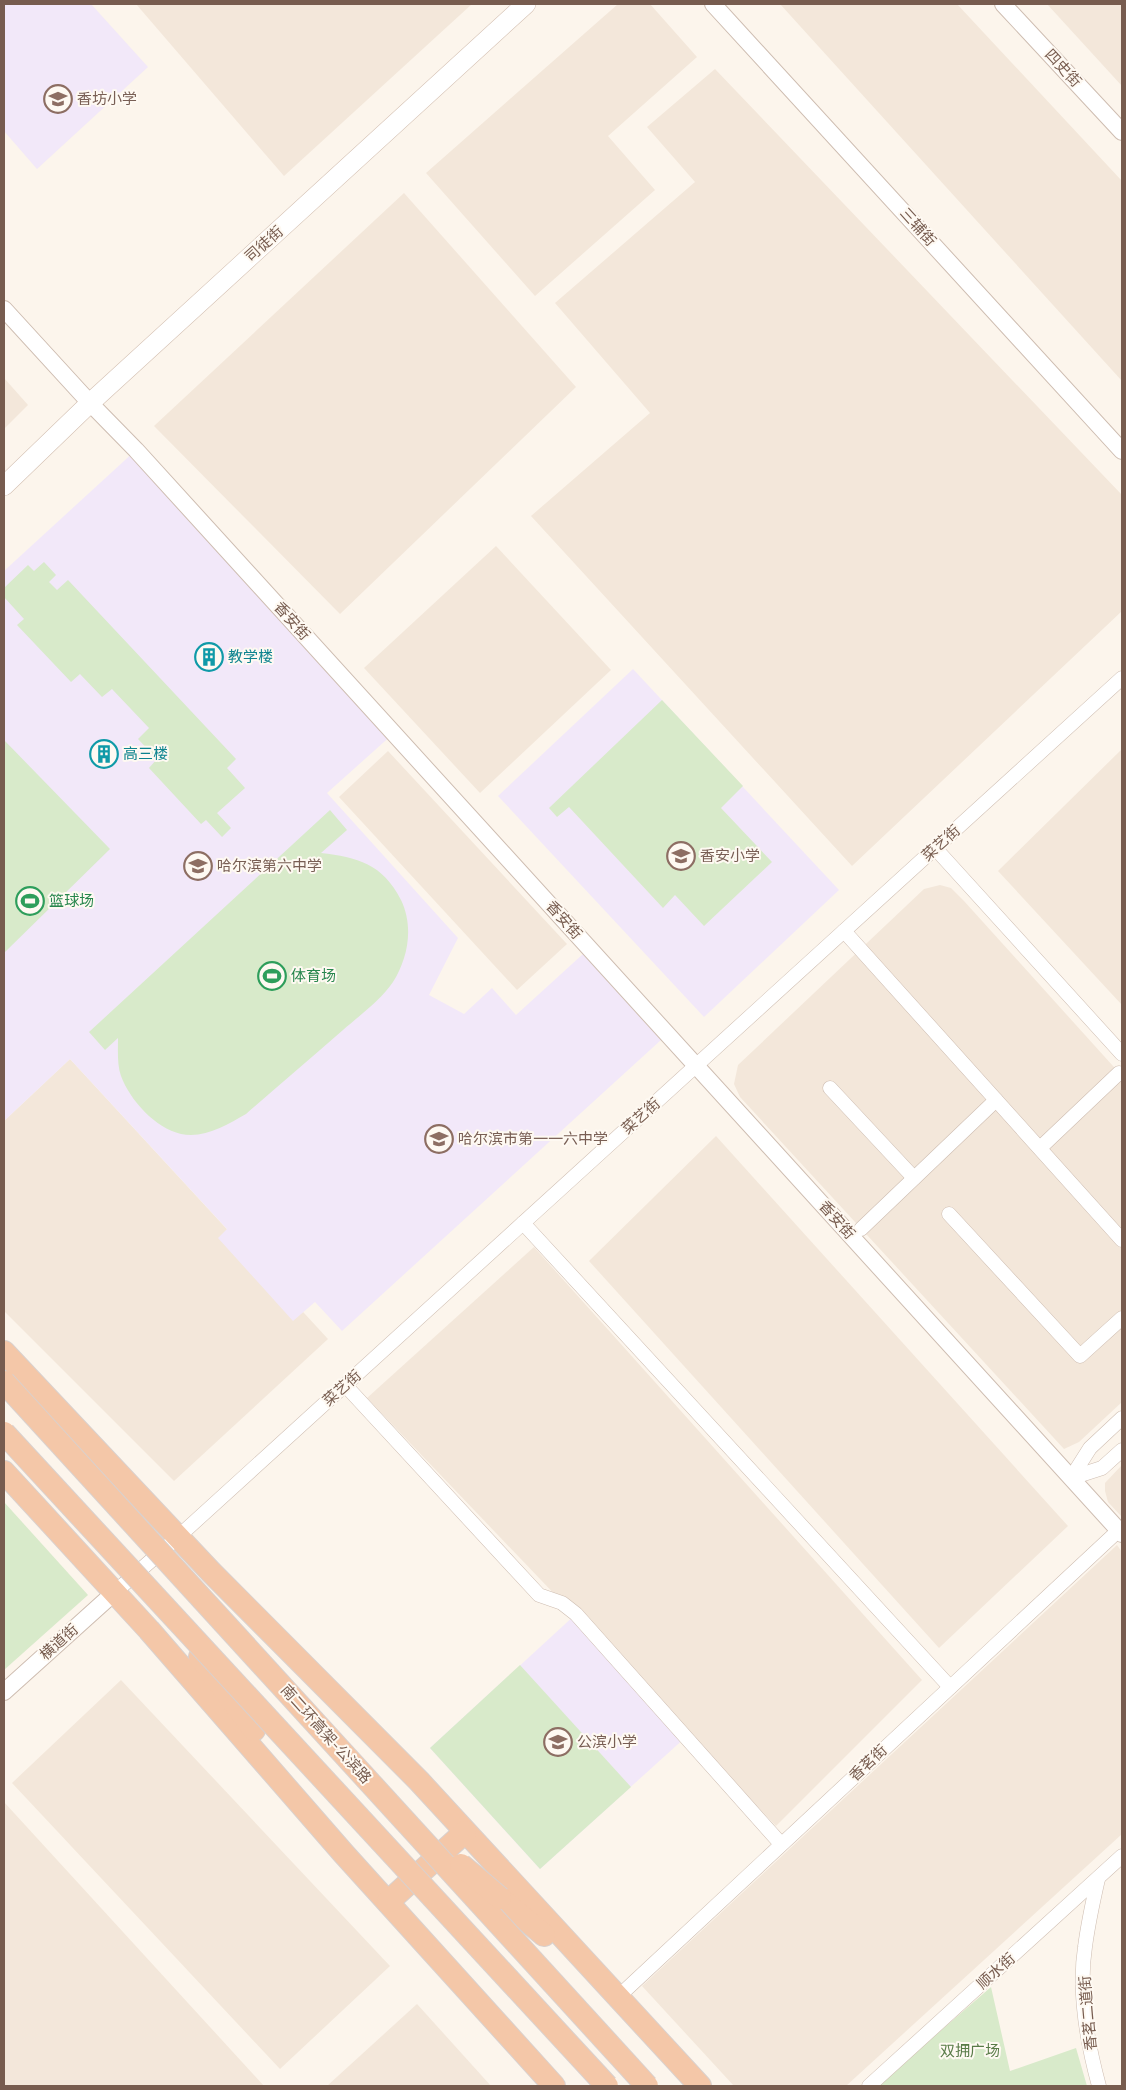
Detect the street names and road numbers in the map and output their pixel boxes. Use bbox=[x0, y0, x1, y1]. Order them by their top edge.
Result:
street label: 四史街 bbox=[1040, 43, 1087, 92]
street label: 三辅街 bbox=[895, 202, 942, 251]
street label: 司徒街 bbox=[239, 220, 288, 267]
street label: 香安街 bbox=[269, 596, 316, 645]
street label: 菜艺街 bbox=[916, 819, 965, 866]
street label: 香安街 bbox=[541, 895, 588, 944]
street label: 菜艺街 bbox=[616, 1092, 665, 1139]
street label: 香安街 bbox=[814, 1195, 861, 1244]
street label: 菜艺街 bbox=[317, 1364, 366, 1411]
street label: 横道街 bbox=[34, 1618, 83, 1665]
street label: 南二环高架-公滨路 bbox=[275, 1679, 377, 1788]
street label: 香茗街 bbox=[843, 1739, 892, 1786]
street label: 顺水街 bbox=[971, 1947, 1020, 1994]
street label: 香茗二道街 bbox=[1073, 1975, 1102, 2051]

